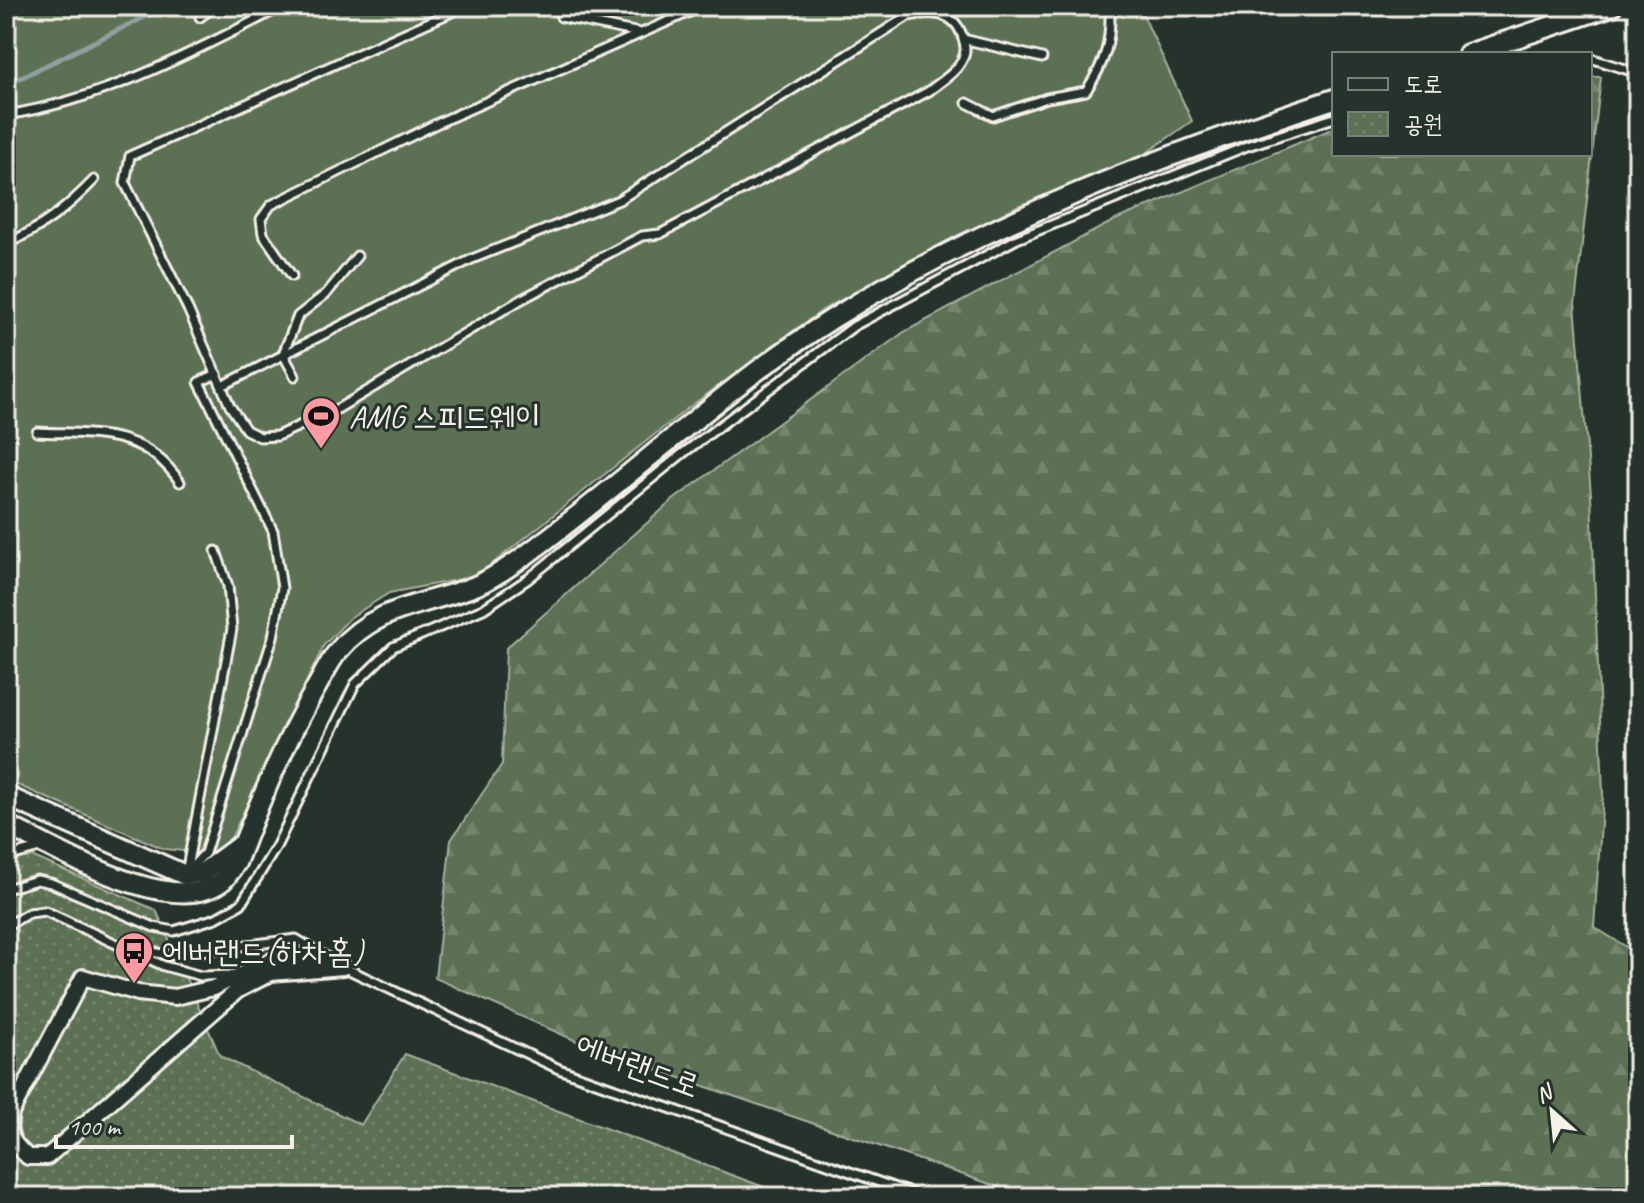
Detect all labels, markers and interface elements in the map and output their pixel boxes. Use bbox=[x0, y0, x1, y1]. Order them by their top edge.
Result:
legend bbox=[1332, 52, 1592, 156]
text: 도로 bbox=[1404, 69, 1443, 99]
text: 공원 bbox=[1404, 109, 1443, 139]
sports icon: AMG 스피드웨이 bbox=[300, 395, 342, 450]
place label: AMG 스피드웨이 bbox=[349, 396, 541, 437]
bus stop icon: 에버랜드(하차홈) bbox=[113, 930, 155, 985]
place label: 에버랜드(하차홈) bbox=[162, 931, 365, 972]
street label: 에버랜드로 bbox=[570, 1024, 705, 1107]
north arrow bbox=[1512, 1071, 1592, 1151]
text: N bbox=[1531, 1077, 1559, 1110]
scale bar bbox=[56, 1099, 292, 1149]
text: 100 m bbox=[68, 1112, 122, 1142]

